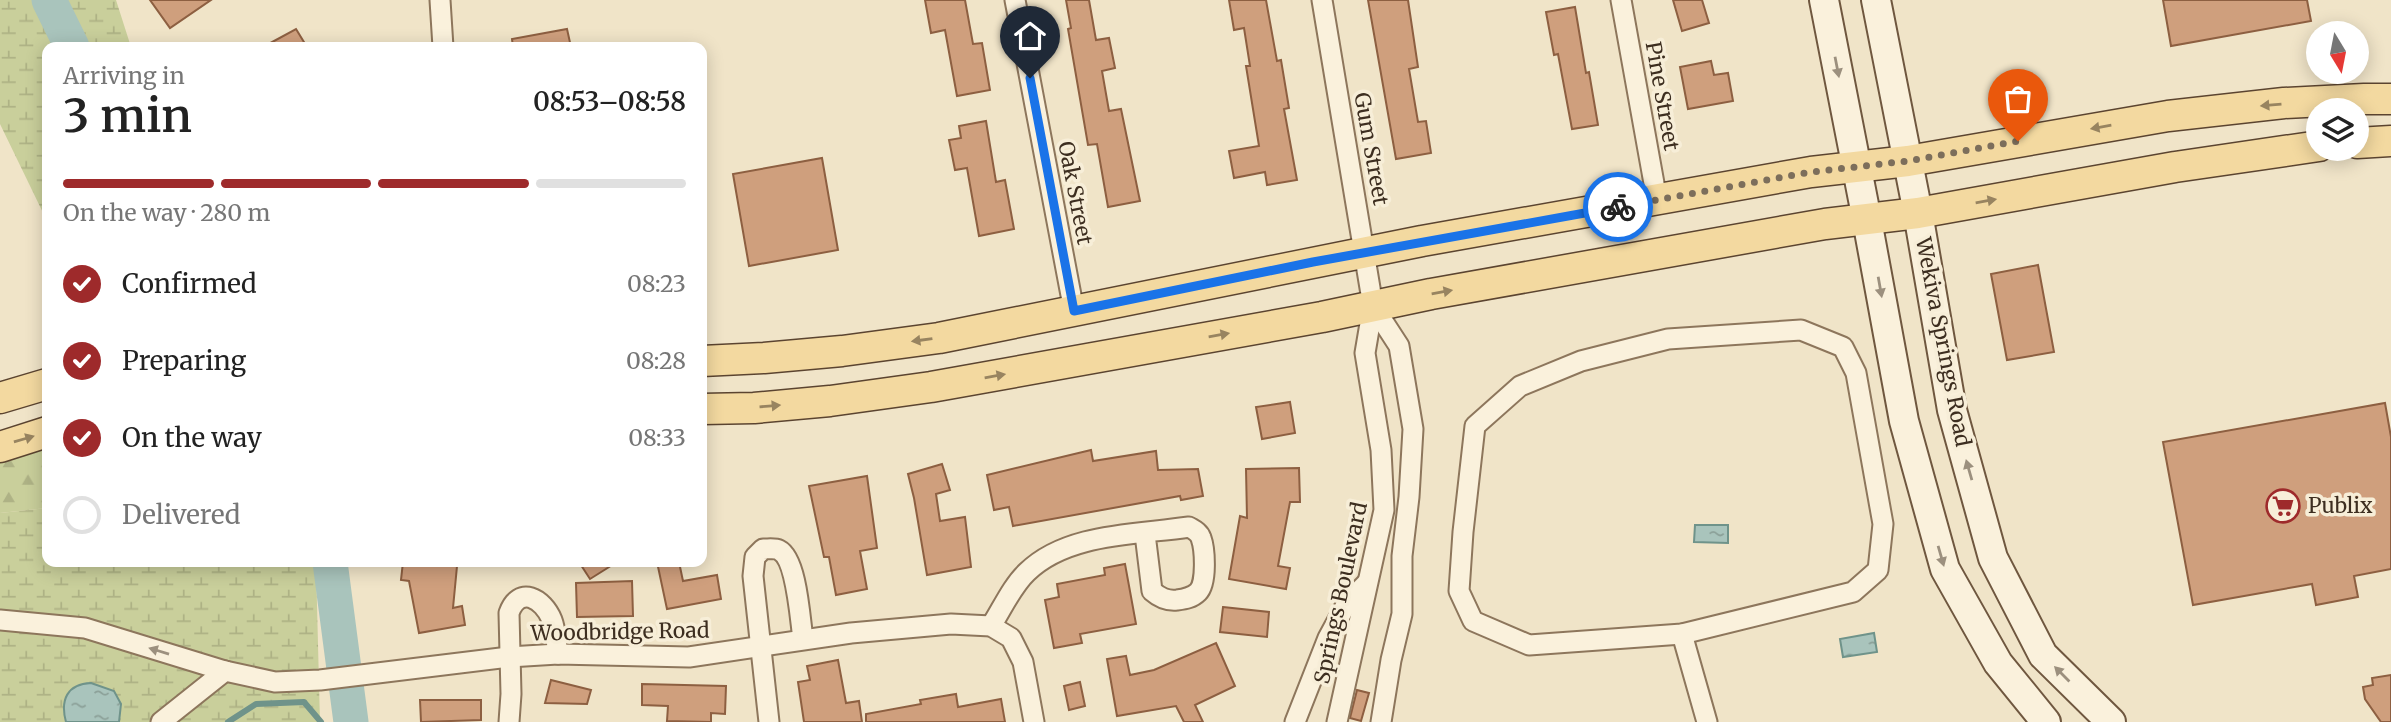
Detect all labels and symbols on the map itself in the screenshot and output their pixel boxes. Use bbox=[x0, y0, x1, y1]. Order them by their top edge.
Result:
pin bbox=[1000, 6, 1060, 78]
north arrow bbox=[2306, 21, 2370, 84]
street label: Pine Street bbox=[1640, 39, 1685, 153]
one-way arrow bbox=[1831, 56, 1842, 78]
pin bbox=[1988, 69, 2048, 141]
street label: Gum Street bbox=[1348, 90, 1395, 207]
one-way arrow bbox=[2260, 99, 2282, 110]
one-way arrow bbox=[2090, 122, 2112, 133]
street label: Oak Street bbox=[1052, 139, 1099, 247]
courier bbox=[1583, 172, 1653, 242]
one-way arrow bbox=[1975, 195, 1997, 206]
street label: Wekiva Springs Road bbox=[1910, 234, 1977, 449]
one-way arrow bbox=[1874, 276, 1885, 298]
one-way arrow bbox=[1431, 286, 1453, 297]
one-way arrow bbox=[1208, 329, 1230, 340]
one-way arrow bbox=[911, 335, 933, 346]
one-way arrow bbox=[984, 370, 1006, 381]
one-way arrow bbox=[759, 401, 781, 412]
one-way arrow bbox=[13, 434, 34, 444]
one-way arrow bbox=[1963, 459, 1974, 481]
supermarket icon: Publix bbox=[2264, 487, 2302, 525]
place label: Publix bbox=[2308, 492, 2373, 519]
street label: Springs Boulevard bbox=[1308, 499, 1373, 686]
one-way arrow bbox=[1937, 546, 1947, 567]
street label: Woodbridge Road bbox=[529, 616, 710, 647]
one-way arrow bbox=[149, 645, 170, 656]
one-way arrow bbox=[2054, 666, 2070, 682]

